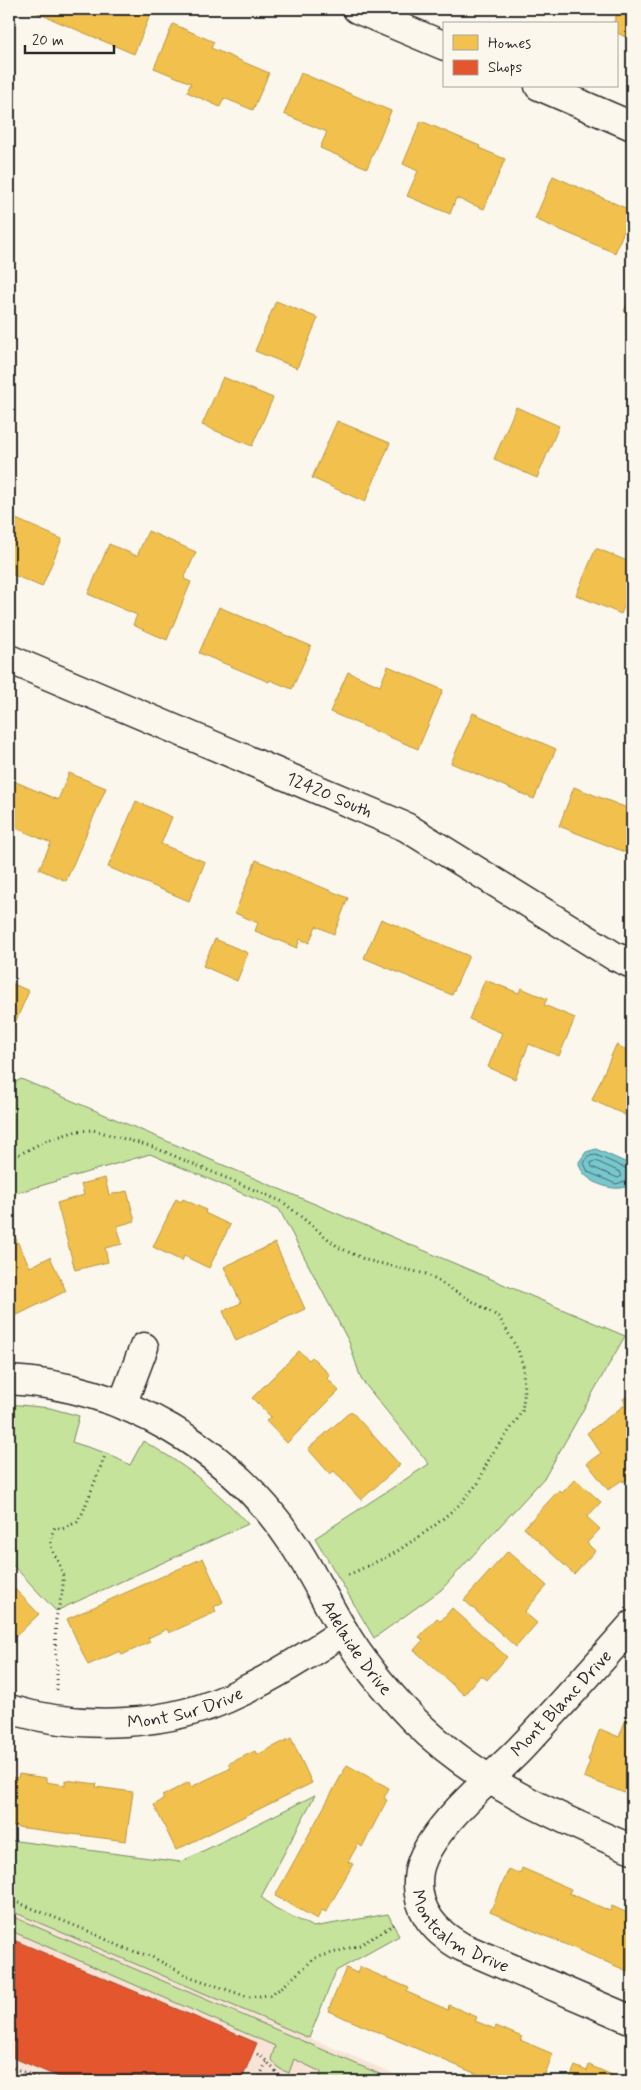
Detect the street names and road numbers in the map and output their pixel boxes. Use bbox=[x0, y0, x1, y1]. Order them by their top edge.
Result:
street label: 12420 South bbox=[282, 767, 376, 824]
street label: Adelaide Drive bbox=[315, 1596, 397, 1701]
street label: Mont Blanc Drive bbox=[506, 1645, 618, 1762]
street label: Mont Sur Drive bbox=[126, 1682, 247, 1735]
street label: Montcalm Drive bbox=[405, 1888, 513, 1979]

